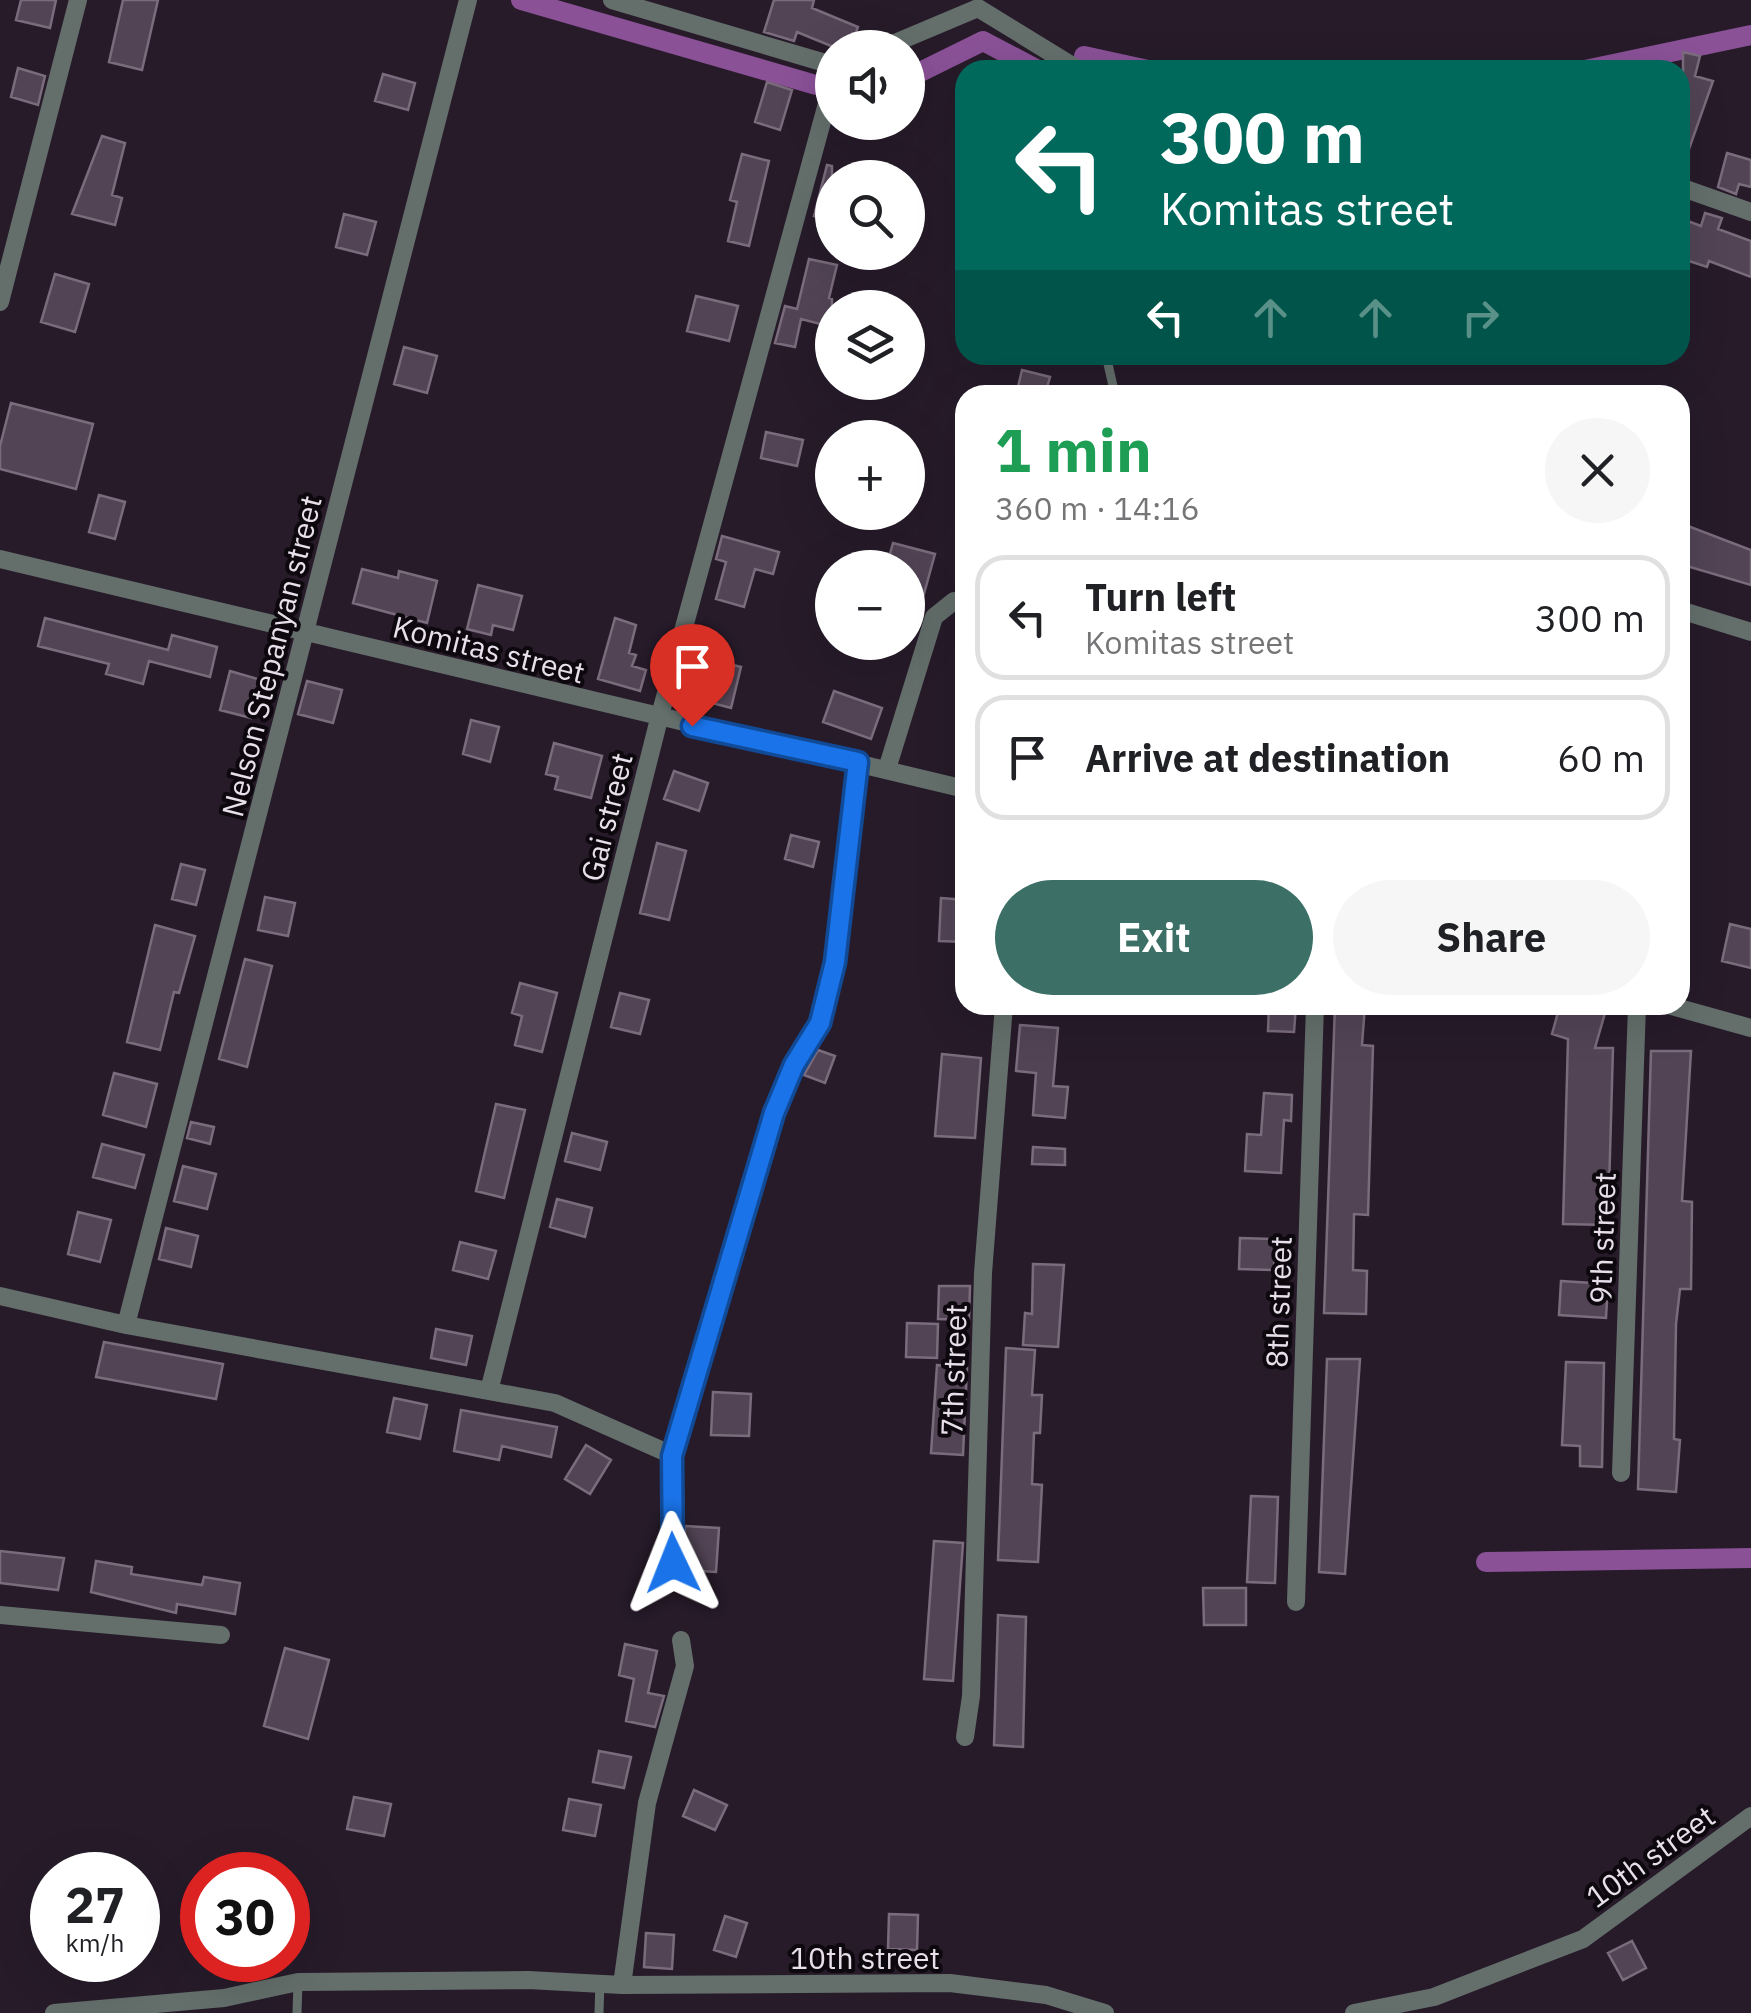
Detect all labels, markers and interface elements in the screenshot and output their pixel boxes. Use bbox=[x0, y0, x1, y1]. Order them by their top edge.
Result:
map controls bbox=[815, 30, 925, 660]
button: sound bbox=[815, 30, 925, 140]
text: 300 m bbox=[1160, 91, 1365, 182]
icon: left bbox=[995, 100, 1125, 230]
button: search bbox=[815, 160, 925, 270]
text: Komitas street bbox=[1160, 179, 1454, 237]
button: layers bbox=[815, 290, 925, 400]
icon: left bbox=[1138, 290, 1193, 345]
icon: ahead bbox=[1243, 290, 1298, 345]
icon: ahead bbox=[1348, 290, 1403, 345]
icon: right bbox=[1453, 290, 1508, 345]
text: 1 min bbox=[995, 410, 1152, 489]
button: close bbox=[1545, 418, 1650, 523]
button: + bbox=[815, 420, 925, 530]
text: 360 m · 14:16 bbox=[995, 487, 1200, 529]
street label: Nelson Stepanyan street bbox=[212, 491, 330, 821]
button: − bbox=[815, 550, 925, 660]
text: Turn left bbox=[1085, 572, 1236, 621]
icon: left bbox=[1000, 590, 1055, 645]
text: 300 m bbox=[1534, 593, 1645, 642]
street label: Komitas street bbox=[389, 606, 589, 692]
text: Komitas street bbox=[1085, 621, 1294, 663]
pin bbox=[650, 624, 735, 727]
icon: arrive bbox=[665, 639, 720, 694]
icon: arrive bbox=[1000, 730, 1055, 785]
text: Arrive at destination bbox=[1085, 733, 1450, 782]
text: 60 m bbox=[1557, 733, 1645, 782]
street label: Gai street bbox=[571, 749, 641, 885]
button: Exit bbox=[995, 880, 1313, 995]
button: Share bbox=[1333, 880, 1650, 995]
street label: 9th street bbox=[1580, 1171, 1624, 1305]
street label: 8th street bbox=[1256, 1235, 1300, 1369]
street label: 7th street bbox=[931, 1303, 975, 1437]
position arrow bbox=[621, 1511, 725, 1615]
street label: 10th street bbox=[1578, 1796, 1722, 1916]
speed limit sign: 30 bbox=[180, 1852, 310, 1982]
text: 27 bbox=[65, 1872, 125, 1937]
text: km/h bbox=[66, 1926, 124, 1959]
street label: 10th street bbox=[790, 1938, 940, 1977]

